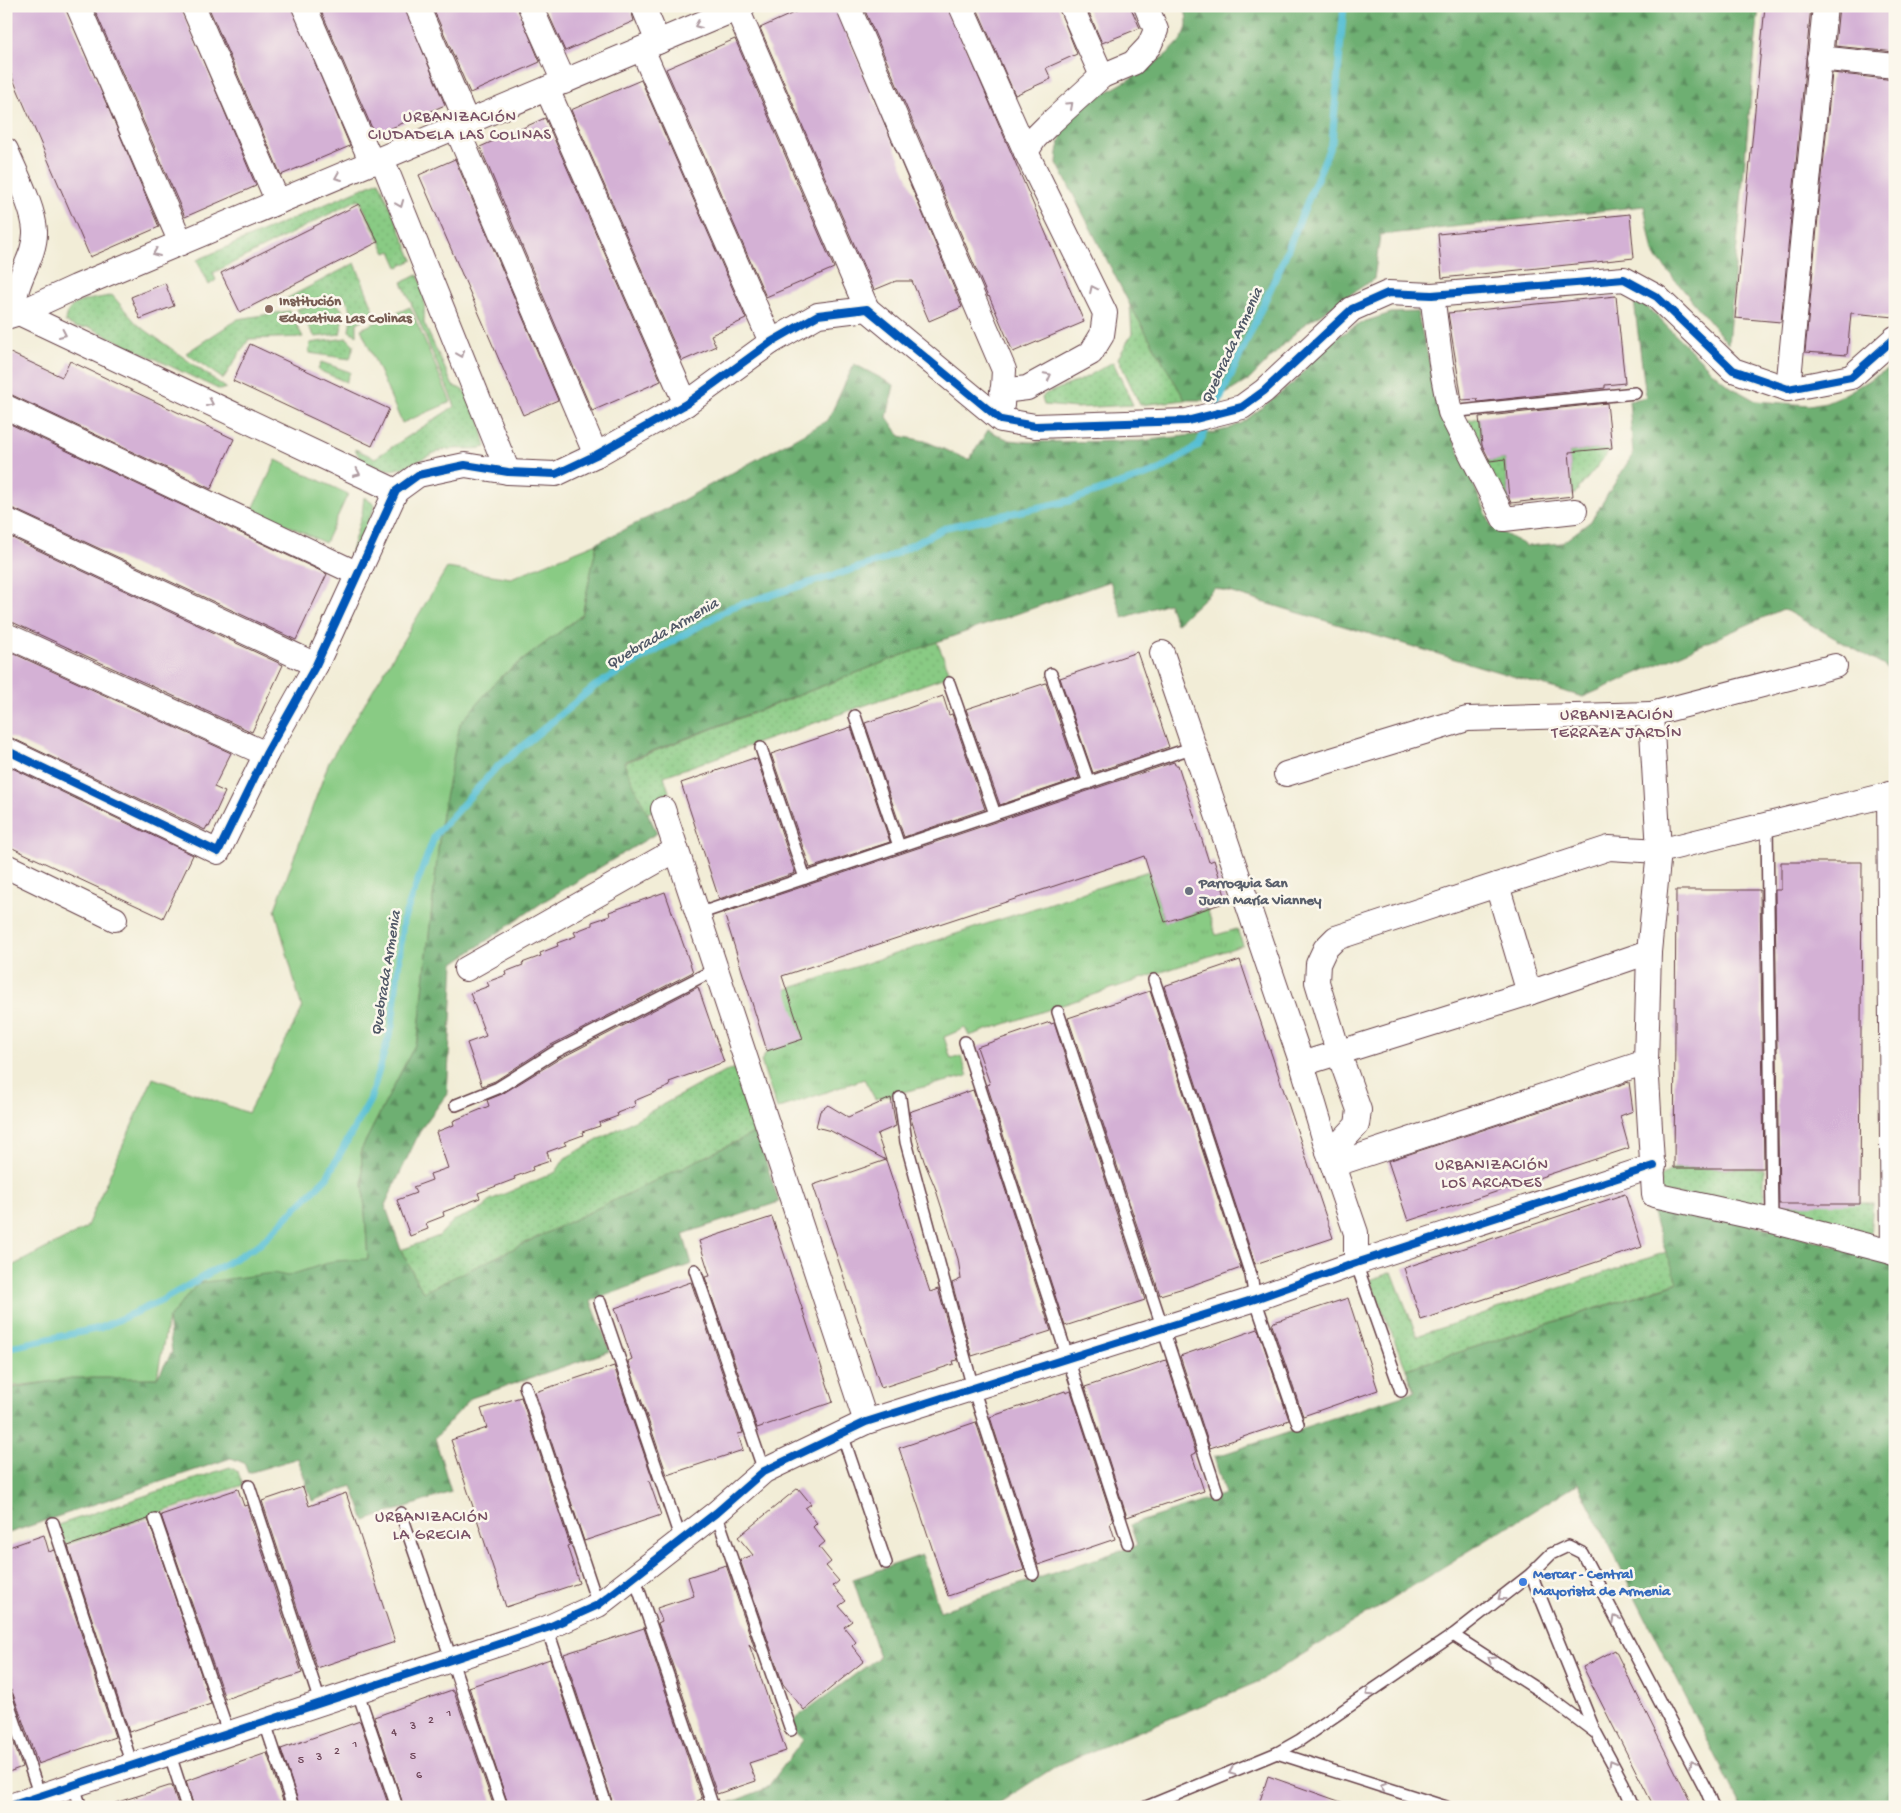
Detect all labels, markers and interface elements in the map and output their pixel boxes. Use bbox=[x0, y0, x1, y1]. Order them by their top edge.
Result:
one-way arrow bbox=[694, 19, 703, 30]
one-way arrow bbox=[1065, 102, 1074, 111]
district label: URBANIZACIÓN CIUDADELA LAS COLINAS bbox=[368, 109, 552, 146]
one-way arrow bbox=[335, 171, 343, 181]
one-way arrow bbox=[394, 199, 404, 208]
one-way arrow bbox=[152, 247, 161, 258]
water label: Quebrada Armenia bbox=[1198, 284, 1269, 408]
one-way arrow bbox=[1089, 285, 1100, 294]
place label: Institución Educativa Las Colinas bbox=[279, 293, 413, 328]
marker: Institución Educativa Las Colinas bbox=[263, 303, 275, 315]
one-way arrow bbox=[58, 328, 67, 338]
one-way arrow bbox=[455, 349, 465, 358]
one-way arrow bbox=[1043, 372, 1052, 382]
one-way arrow bbox=[205, 397, 214, 407]
one-way arrow bbox=[352, 466, 361, 477]
water label: Quebrada Armenia bbox=[603, 595, 723, 675]
district label: URBANIZACIÓN TERRAZA JARDÍN bbox=[1551, 707, 1682, 744]
place label: Parroquia San Juan María Vianney bbox=[1198, 875, 1322, 910]
marker: Parroquia San Juan María Vianney bbox=[1183, 885, 1195, 897]
water label: Quebrada Armenia bbox=[368, 909, 407, 1037]
district label: URBANIZACIÓN LOS ARCADES bbox=[1435, 1157, 1549, 1194]
district label: URBANIZACIÓN LA GRECIA bbox=[375, 1509, 489, 1546]
place label: Mercar - Central Mayorista de Armenia bbox=[1533, 1566, 1671, 1601]
marker: Mercar - Central Mayorista de Armenia bbox=[1517, 1576, 1529, 1588]
one-way arrow bbox=[1498, 1592, 1507, 1600]
one-way arrow bbox=[1612, 1615, 1622, 1624]
one-way arrow bbox=[1487, 1656, 1496, 1666]
one-way arrow bbox=[1365, 1687, 1375, 1696]
house number: 1 bbox=[446, 1707, 452, 1721]
house number: 2 bbox=[428, 1714, 434, 1728]
house number: 3 bbox=[409, 1720, 416, 1734]
house number: 4 bbox=[391, 1726, 397, 1740]
house number: 1 bbox=[352, 1738, 358, 1752]
house number: 2 bbox=[334, 1745, 340, 1759]
house number: 5 bbox=[410, 1750, 416, 1764]
house number: 3 bbox=[315, 1751, 322, 1765]
house number: 5 bbox=[298, 1754, 304, 1768]
one-way arrow bbox=[1688, 1759, 1698, 1768]
one-way arrow bbox=[1608, 1760, 1618, 1769]
one-way arrow bbox=[1228, 1765, 1237, 1776]
house number: 6 bbox=[416, 1769, 423, 1783]
one-way arrow bbox=[1379, 1782, 1387, 1792]

